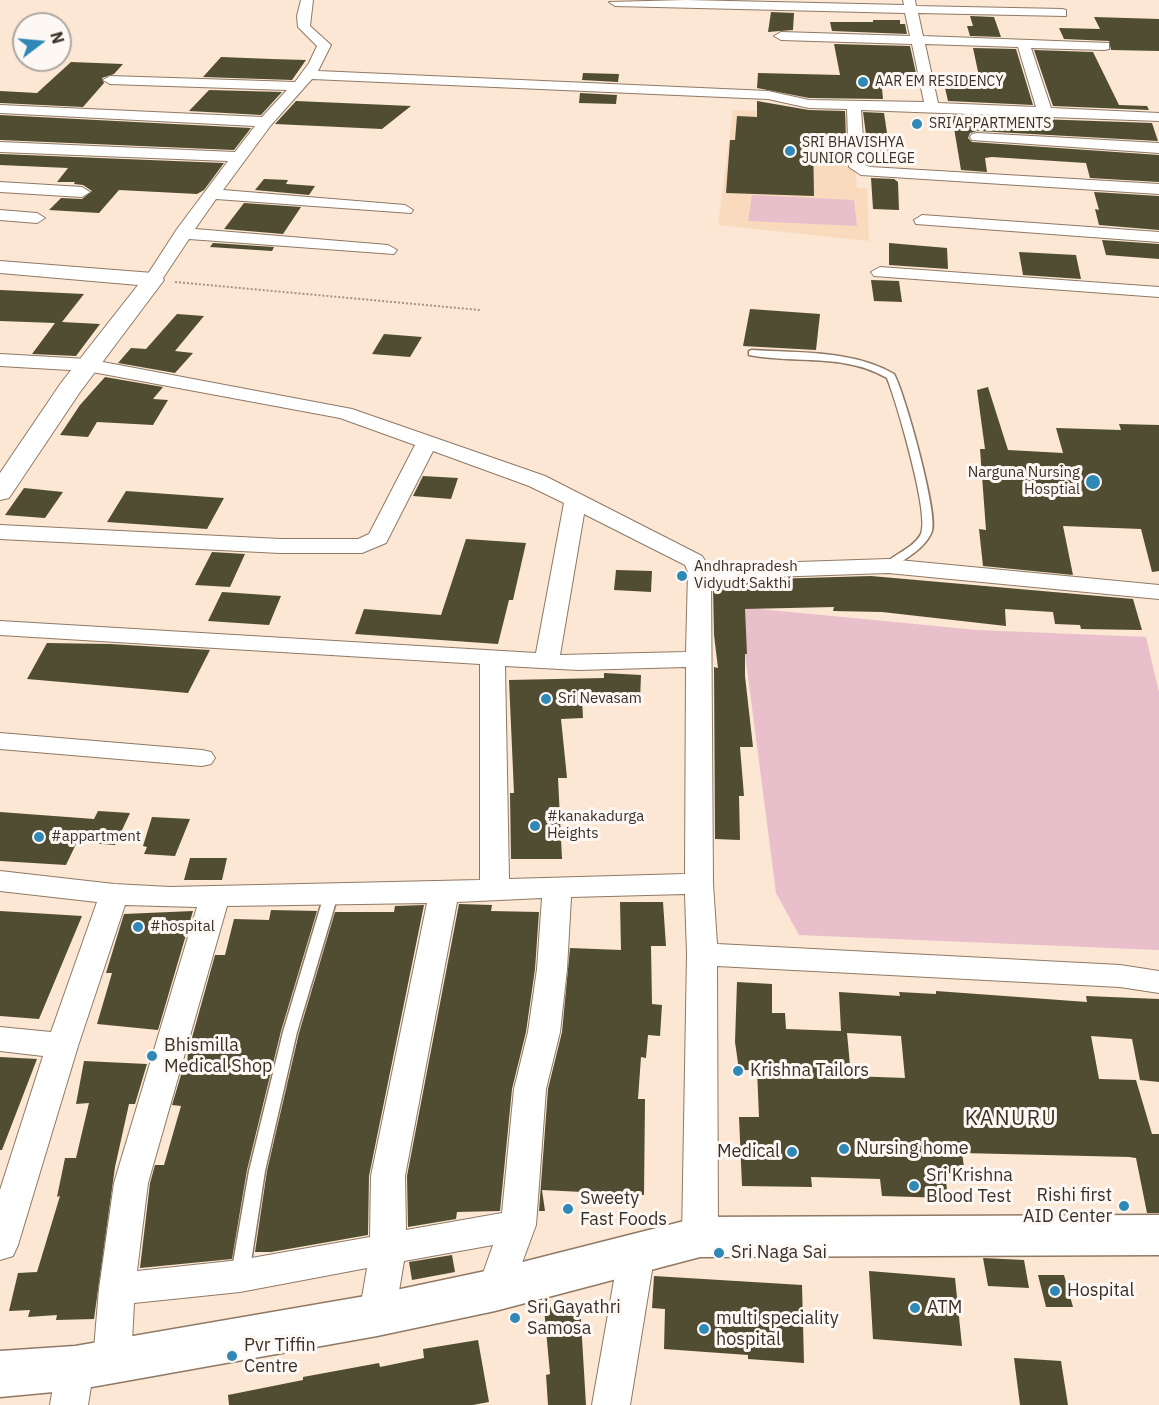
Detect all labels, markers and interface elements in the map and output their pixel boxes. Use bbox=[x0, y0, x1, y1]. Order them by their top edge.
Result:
north arrow bbox=[12, 12, 72, 72]
text: N bbox=[46, 29, 69, 46]
place label: AAR EM RESIDENCY bbox=[875, 74, 1003, 90]
marker: AAR EM RESIDENCY bbox=[856, 75, 870, 89]
place label: SRI APPARTMENTS bbox=[929, 116, 1051, 132]
marker: SRI APPARTMENTS bbox=[910, 117, 924, 131]
place label: SRI BHAVISHYA JUNIOR COLLEGE bbox=[802, 135, 915, 168]
marker: SRI BHAVISHYA JUNIOR COLLEGE bbox=[783, 144, 797, 158]
place label: Narguna Nursing Hosptial bbox=[968, 464, 1080, 499]
marker: Narguna Nursing Hosptial bbox=[1084, 473, 1102, 491]
place label: Andhrapradesh Vidyudt Sakthi bbox=[694, 558, 798, 593]
marker: Andhrapradesh Vidyudt Sakthi bbox=[675, 569, 689, 583]
place label: Sri Nevasam bbox=[558, 690, 642, 708]
marker: Sri Nevasam bbox=[539, 692, 553, 706]
place label: #kanakadurga Heights bbox=[547, 808, 644, 843]
marker: #kanakadurga Heights bbox=[528, 819, 542, 833]
place label: #appartment bbox=[51, 828, 141, 846]
marker: #appartment bbox=[32, 830, 46, 844]
place label: #hospital bbox=[150, 918, 215, 936]
marker: #hospital bbox=[131, 920, 145, 934]
place label: Bhismilla Medical Shop bbox=[164, 1035, 272, 1078]
marker: Bhismilla Medical Shop bbox=[145, 1049, 159, 1063]
place label: Krishna Tailors bbox=[750, 1060, 869, 1082]
marker: Krishna Tailors bbox=[731, 1064, 745, 1078]
district label: KANURU bbox=[965, 1106, 1057, 1132]
place label: Nursing home bbox=[856, 1138, 969, 1160]
place label: Medical bbox=[717, 1141, 780, 1163]
marker: Nursing home bbox=[837, 1142, 851, 1156]
marker: Medical bbox=[785, 1145, 799, 1159]
place label: Sri Krishna Blood Test bbox=[926, 1165, 1013, 1208]
marker: Sri Krishna Blood Test bbox=[907, 1179, 921, 1193]
place label: Rishi first AID Center bbox=[1023, 1185, 1112, 1228]
place label: Sweety Fast Foods bbox=[580, 1188, 667, 1230]
marker: Rishi first AID Center bbox=[1117, 1199, 1131, 1213]
marker: Sweety Fast Foods bbox=[561, 1202, 575, 1216]
place label: Sri Naga Sai bbox=[731, 1242, 827, 1264]
marker: Sri Naga Sai bbox=[712, 1246, 726, 1260]
place label: Hospital bbox=[1067, 1280, 1134, 1302]
marker: Hospital bbox=[1048, 1284, 1062, 1298]
place label: Sri Gayathri Samosa bbox=[527, 1297, 621, 1340]
place label: ATM bbox=[927, 1297, 962, 1319]
marker: ATM bbox=[908, 1301, 922, 1315]
place label: multi speciality hospital bbox=[716, 1308, 839, 1350]
marker: Sri Gayathri Samosa bbox=[508, 1311, 522, 1325]
marker: multi speciality hospital bbox=[697, 1322, 711, 1336]
place label: Pvr Tiffin Centre bbox=[244, 1335, 316, 1378]
marker: Pvr Tiffin Centre bbox=[225, 1349, 239, 1363]

